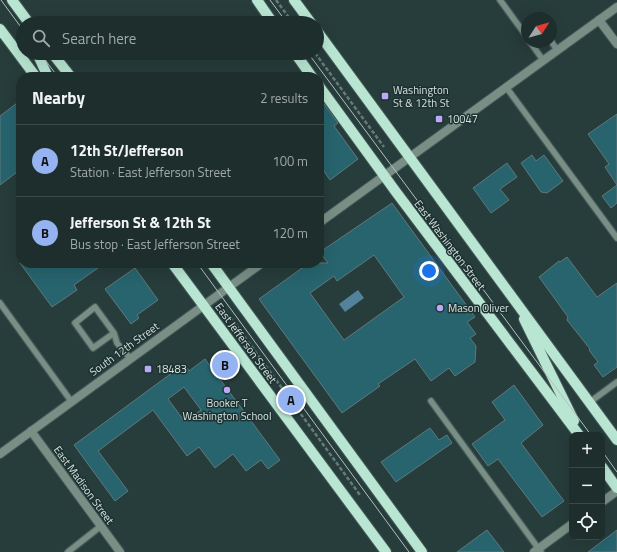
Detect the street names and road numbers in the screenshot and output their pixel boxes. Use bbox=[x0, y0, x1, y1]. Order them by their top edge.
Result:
street label: East Washington Street bbox=[411, 196, 489, 294]
street label: East Jefferson Street bbox=[211, 300, 281, 387]
street label: South 12th Street bbox=[86, 318, 162, 380]
street label: East Madison Street bbox=[50, 442, 118, 528]

